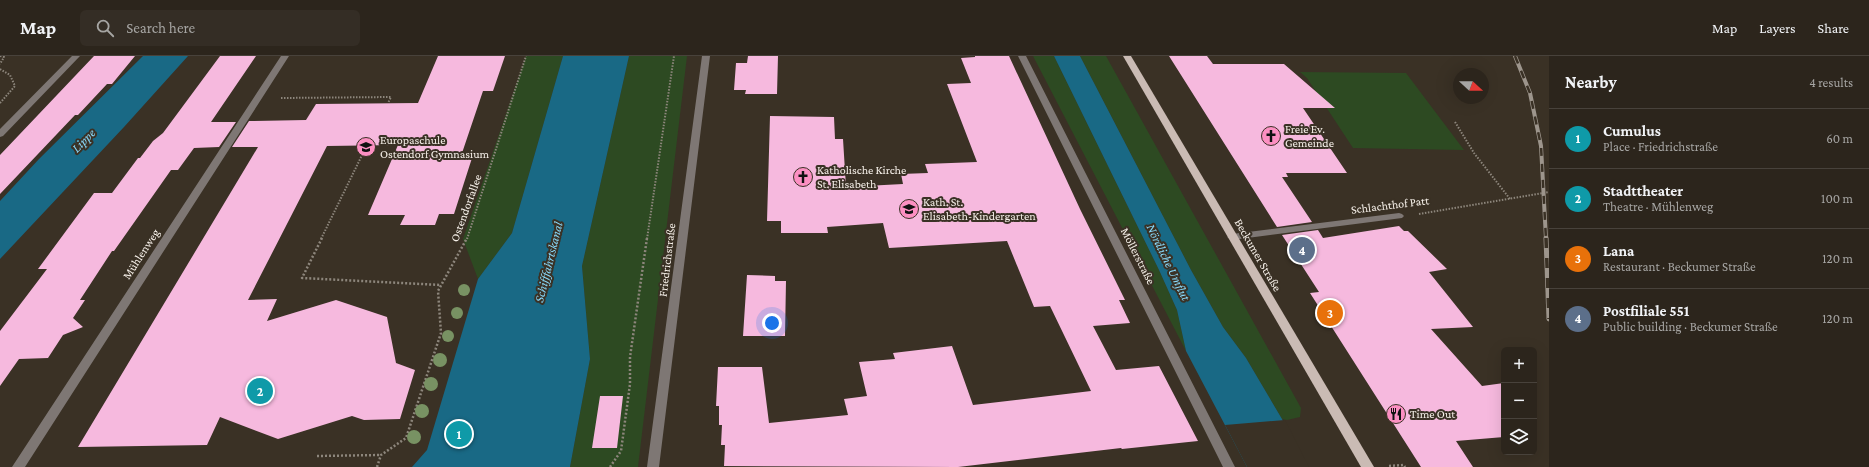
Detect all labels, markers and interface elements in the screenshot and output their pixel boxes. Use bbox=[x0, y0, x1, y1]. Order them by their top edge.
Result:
search box bbox=[80, 10, 360, 46]
text: Map bbox=[20, 17, 56, 38]
icon: search bbox=[94, 17, 116, 39]
text: Search here bbox=[126, 20, 195, 36]
text: Map bbox=[1712, 20, 1737, 36]
text: Layers bbox=[1759, 20, 1796, 36]
text: Share bbox=[1818, 20, 1849, 36]
north arrow bbox=[1453, 68, 1489, 104]
text: Nearby bbox=[1565, 73, 1617, 92]
text: 4 results bbox=[1809, 75, 1853, 90]
place label: Freie Ev. Gemeinde bbox=[1285, 122, 1334, 150]
text: Cumulus bbox=[1603, 123, 1661, 139]
water label: Lippe bbox=[68, 125, 98, 155]
church icon: Freie Ev. Gemeinde bbox=[1260, 125, 1282, 147]
text: 1 bbox=[1576, 131, 1580, 146]
text: 60 m bbox=[1826, 131, 1853, 146]
place label: Europaschule Ostendorf Gymnasium bbox=[380, 133, 490, 161]
school or university icon: Europaschule Ostendorf Gymnasium bbox=[355, 136, 377, 158]
text: Place · Friedrichstraße bbox=[1603, 139, 1718, 154]
place label: Katholische Kirche St. Elisabeth bbox=[817, 163, 906, 191]
church icon: Katholische Kirche St. Elisabeth bbox=[792, 166, 814, 188]
street label: Ostendorfallee bbox=[447, 172, 485, 244]
text: Stadttheater bbox=[1603, 183, 1683, 199]
text: 2 bbox=[1575, 191, 1581, 206]
text: 100 m bbox=[1821, 191, 1853, 206]
street label: Schlachthof Patt bbox=[1350, 193, 1431, 217]
place label: Kath. St. Elisabeth-Kindergarten bbox=[923, 195, 1036, 223]
school or university icon: Kath. St. Elisabeth-Kindergarten bbox=[898, 198, 920, 220]
text: Theatre · Mühlenweg bbox=[1603, 199, 1713, 214]
street label: Beckumer Straße bbox=[1232, 216, 1284, 294]
water label: Schifffahrtskanal bbox=[531, 219, 566, 304]
water label: Nördliche Umflut bbox=[1143, 221, 1194, 303]
street label: Friedrichstraße bbox=[656, 223, 678, 297]
street label: Möllerstraße bbox=[1118, 225, 1158, 287]
street label: Mühlenweg bbox=[119, 226, 163, 282]
pin: 4 bbox=[1289, 235, 1315, 265]
text: Lana bbox=[1603, 243, 1634, 259]
text: 3 bbox=[1575, 251, 1581, 266]
text: 120 m bbox=[1822, 251, 1853, 266]
text: Restaurant · Beckumer Straße bbox=[1603, 259, 1756, 274]
pin: 3 bbox=[1317, 298, 1343, 328]
text: Postfiliale 551 bbox=[1603, 303, 1689, 319]
text: 4 bbox=[1574, 311, 1582, 326]
text: 120 m bbox=[1822, 311, 1853, 326]
your location bbox=[762, 313, 782, 333]
text: Public building · Beckumer Straße bbox=[1603, 319, 1778, 334]
map controls bbox=[1501, 347, 1537, 455]
button: + bbox=[1501, 347, 1537, 383]
pin: 2 bbox=[247, 376, 273, 406]
button: − bbox=[1501, 383, 1537, 419]
restaurant icon: Time Out bbox=[1385, 403, 1407, 425]
place label: Time Out bbox=[1410, 407, 1456, 421]
pin: 1 bbox=[446, 419, 472, 449]
button: layers bbox=[1501, 419, 1537, 455]

